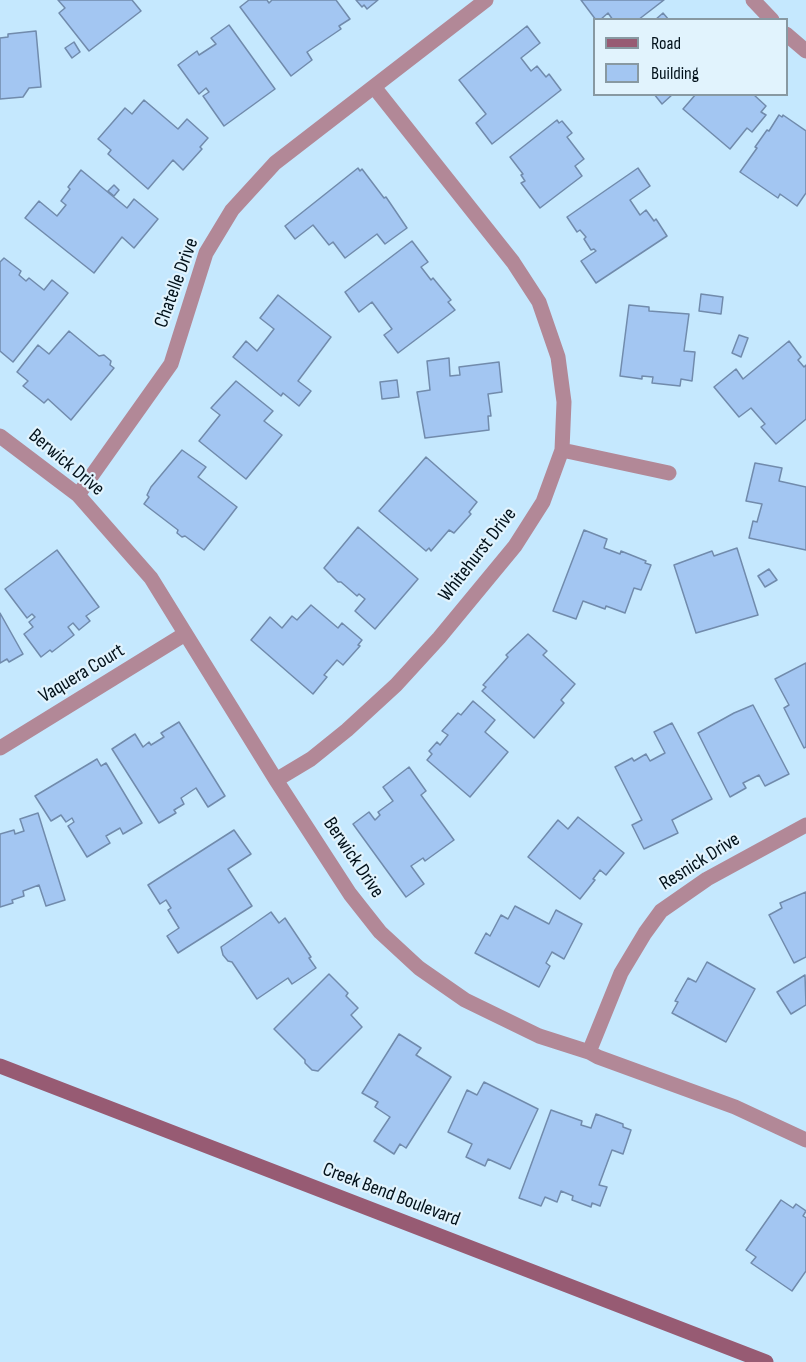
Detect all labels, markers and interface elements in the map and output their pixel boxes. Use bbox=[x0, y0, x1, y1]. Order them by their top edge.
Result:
legend bbox=[593, 18, 788, 96]
text: Road bbox=[651, 33, 681, 54]
text: Building bbox=[651, 63, 699, 84]
street label: Chatelle Drive bbox=[150, 235, 204, 331]
street label: Berwick Drive bbox=[23, 424, 109, 502]
street label: Whitehurst Drive bbox=[434, 503, 522, 607]
street label: Vaquera Court bbox=[35, 639, 129, 709]
street label: Berwick Drive bbox=[317, 813, 389, 903]
street label: Resnick Drive bbox=[655, 828, 745, 896]
street label: Creek Bend Boulevard bbox=[319, 1158, 463, 1232]

